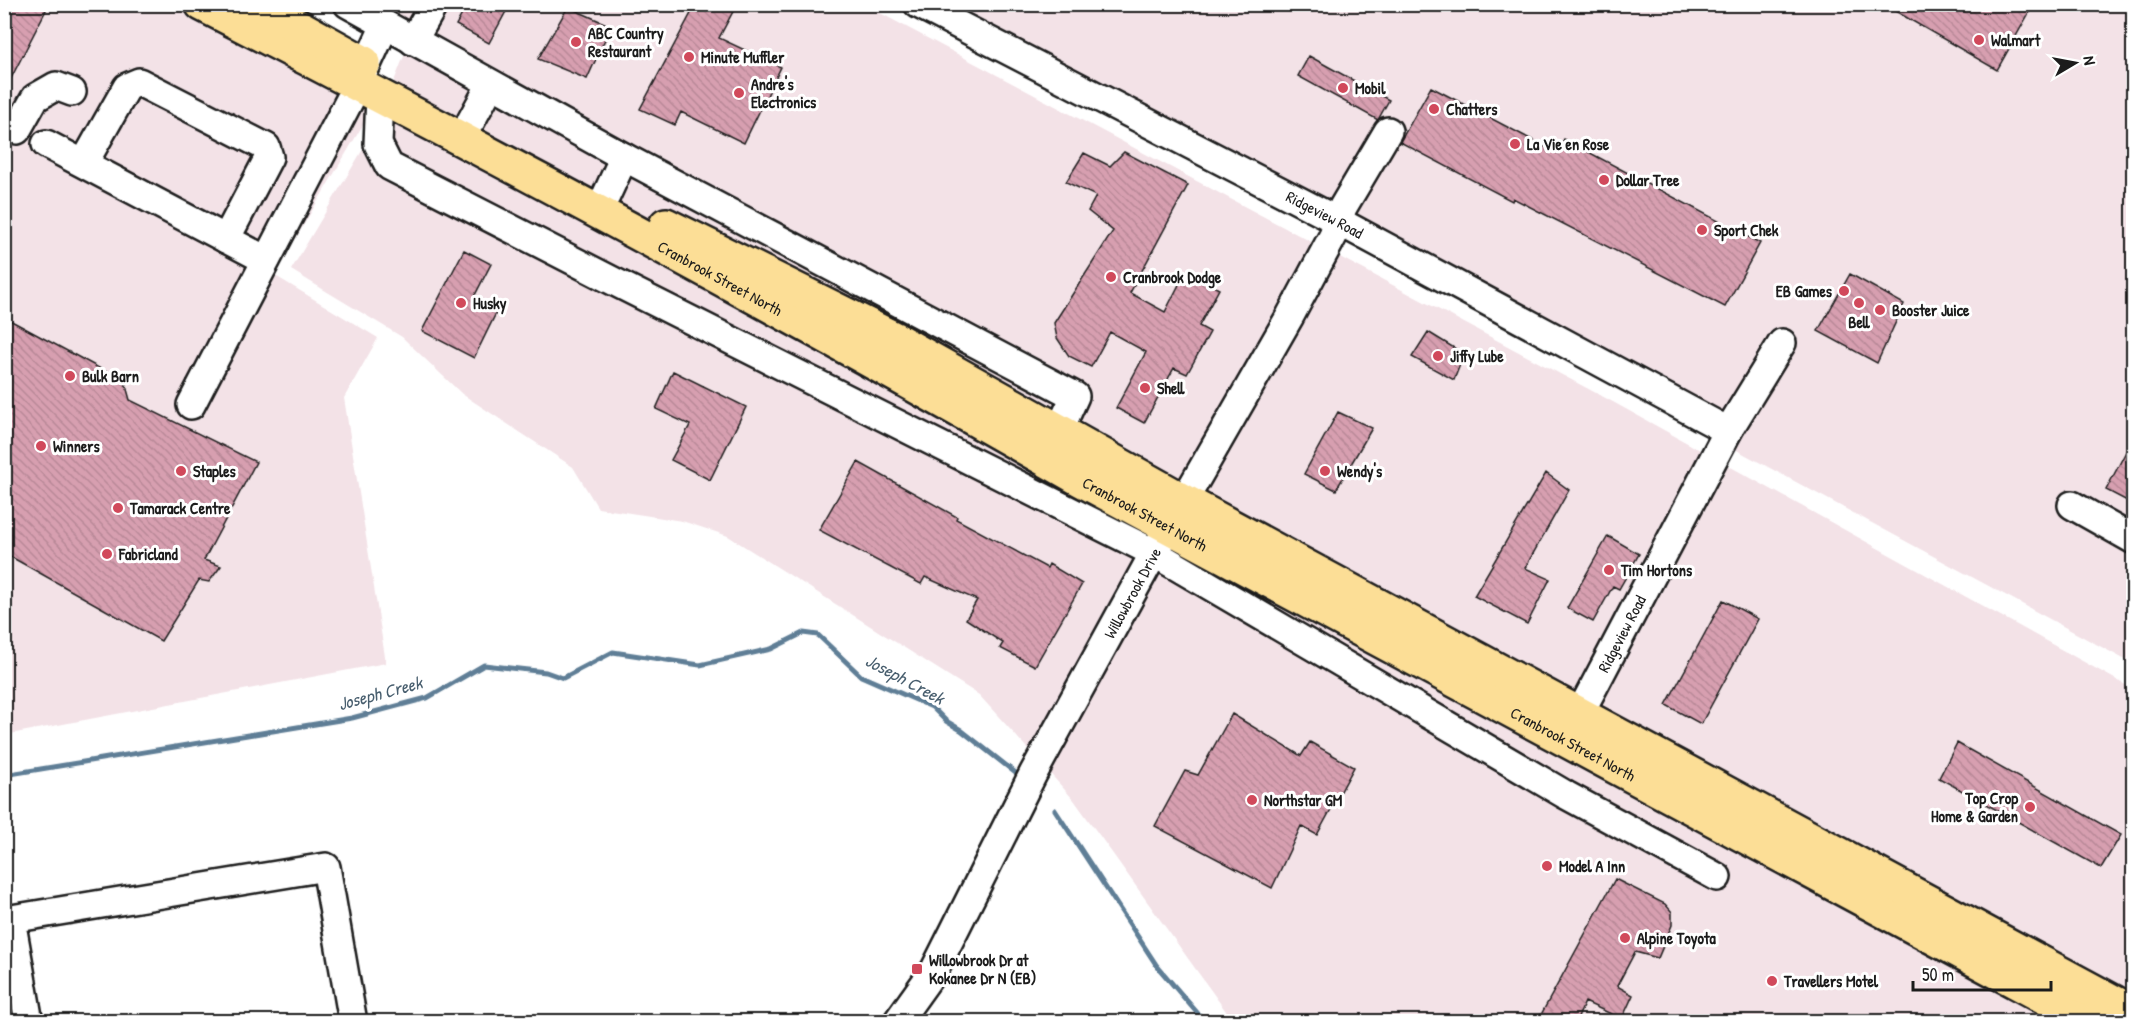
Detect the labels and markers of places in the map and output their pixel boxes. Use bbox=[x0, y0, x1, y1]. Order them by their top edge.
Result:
place label: ABC Country Restaurant bbox=[588, 22, 664, 62]
place label: Walmart bbox=[1991, 29, 2041, 51]
marker: Walmart bbox=[1972, 33, 1986, 47]
marker: ABC Country Restaurant bbox=[569, 35, 583, 49]
place label: Minute Muffler bbox=[701, 46, 785, 68]
marker: Minute Muffler bbox=[682, 50, 696, 64]
place label: Andre's Electronics bbox=[751, 73, 817, 113]
place label: Mobil bbox=[1355, 77, 1386, 99]
marker: Mobil bbox=[1336, 81, 1350, 95]
marker: Andre's Electronics bbox=[732, 86, 746, 100]
place label: Chatters bbox=[1446, 98, 1498, 120]
marker: Chatters bbox=[1427, 102, 1441, 116]
place label: La Vie en Rose bbox=[1527, 133, 1610, 155]
marker: La Vie en Rose bbox=[1508, 137, 1522, 151]
place label: Dollar Tree bbox=[1616, 169, 1680, 191]
marker: Dollar Tree bbox=[1597, 173, 1611, 187]
place label: Sport Chek bbox=[1714, 219, 1779, 242]
marker: Sport Chek bbox=[1695, 223, 1709, 237]
place label: Cranbrook Dodge bbox=[1123, 266, 1222, 289]
marker: Cranbrook Dodge bbox=[1104, 270, 1118, 284]
place label: EB Games bbox=[1776, 280, 1833, 302]
marker: EB Games bbox=[1837, 284, 1851, 298]
place label: Husky bbox=[473, 292, 507, 315]
marker: Husky bbox=[454, 296, 468, 310]
marker: Bell bbox=[1852, 296, 1866, 310]
place label: Booster Juice bbox=[1892, 299, 1970, 321]
marker: Booster Juice bbox=[1873, 303, 1887, 317]
place label: Bell bbox=[1848, 311, 1871, 333]
place label: Jiffy Lube bbox=[1450, 345, 1504, 368]
marker: Jiffy Lube bbox=[1431, 349, 1445, 363]
place label: Bulk Barn bbox=[82, 365, 139, 387]
marker: Bulk Barn bbox=[63, 369, 77, 383]
place label: Shell bbox=[1157, 377, 1185, 399]
marker: Shell bbox=[1138, 381, 1152, 395]
place label: Winners bbox=[53, 435, 100, 457]
marker: Winners bbox=[34, 439, 48, 453]
place label: Staples bbox=[193, 460, 237, 483]
place label: Wendy's bbox=[1337, 460, 1383, 483]
marker: Staples bbox=[174, 464, 188, 478]
marker: Wendy's bbox=[1318, 464, 1332, 478]
place label: Tamarack Centre bbox=[129, 497, 231, 519]
marker: Tamarack Centre bbox=[111, 501, 125, 515]
place label: Fabricland bbox=[118, 543, 179, 565]
marker: Fabricland bbox=[100, 547, 114, 561]
place label: Tim Hortons bbox=[1620, 559, 1693, 581]
marker: Tim Hortons bbox=[1602, 563, 1616, 577]
place label: Top Crop Home & Garden bbox=[1931, 787, 2018, 827]
place label: Northstar GM bbox=[1264, 789, 1343, 811]
marker: Northstar GM bbox=[1245, 793, 1259, 807]
marker: Top Crop Home & Garden bbox=[2023, 800, 2037, 814]
place label: Model A Inn bbox=[1559, 855, 1625, 877]
marker: Model A Inn bbox=[1540, 859, 1554, 873]
place label: Alpine Toyota bbox=[1637, 927, 1716, 950]
marker: Alpine Toyota bbox=[1618, 931, 1632, 945]
place label: Willowbrook Dr at Kokanee Dr N (EB) bbox=[929, 949, 1037, 989]
marker: Willowbrook Dr at Kokanee Dr N (EB) bbox=[910, 962, 924, 976]
place label: Travellers Motel bbox=[1783, 970, 1879, 992]
marker: Travellers Motel bbox=[1765, 974, 1779, 988]

